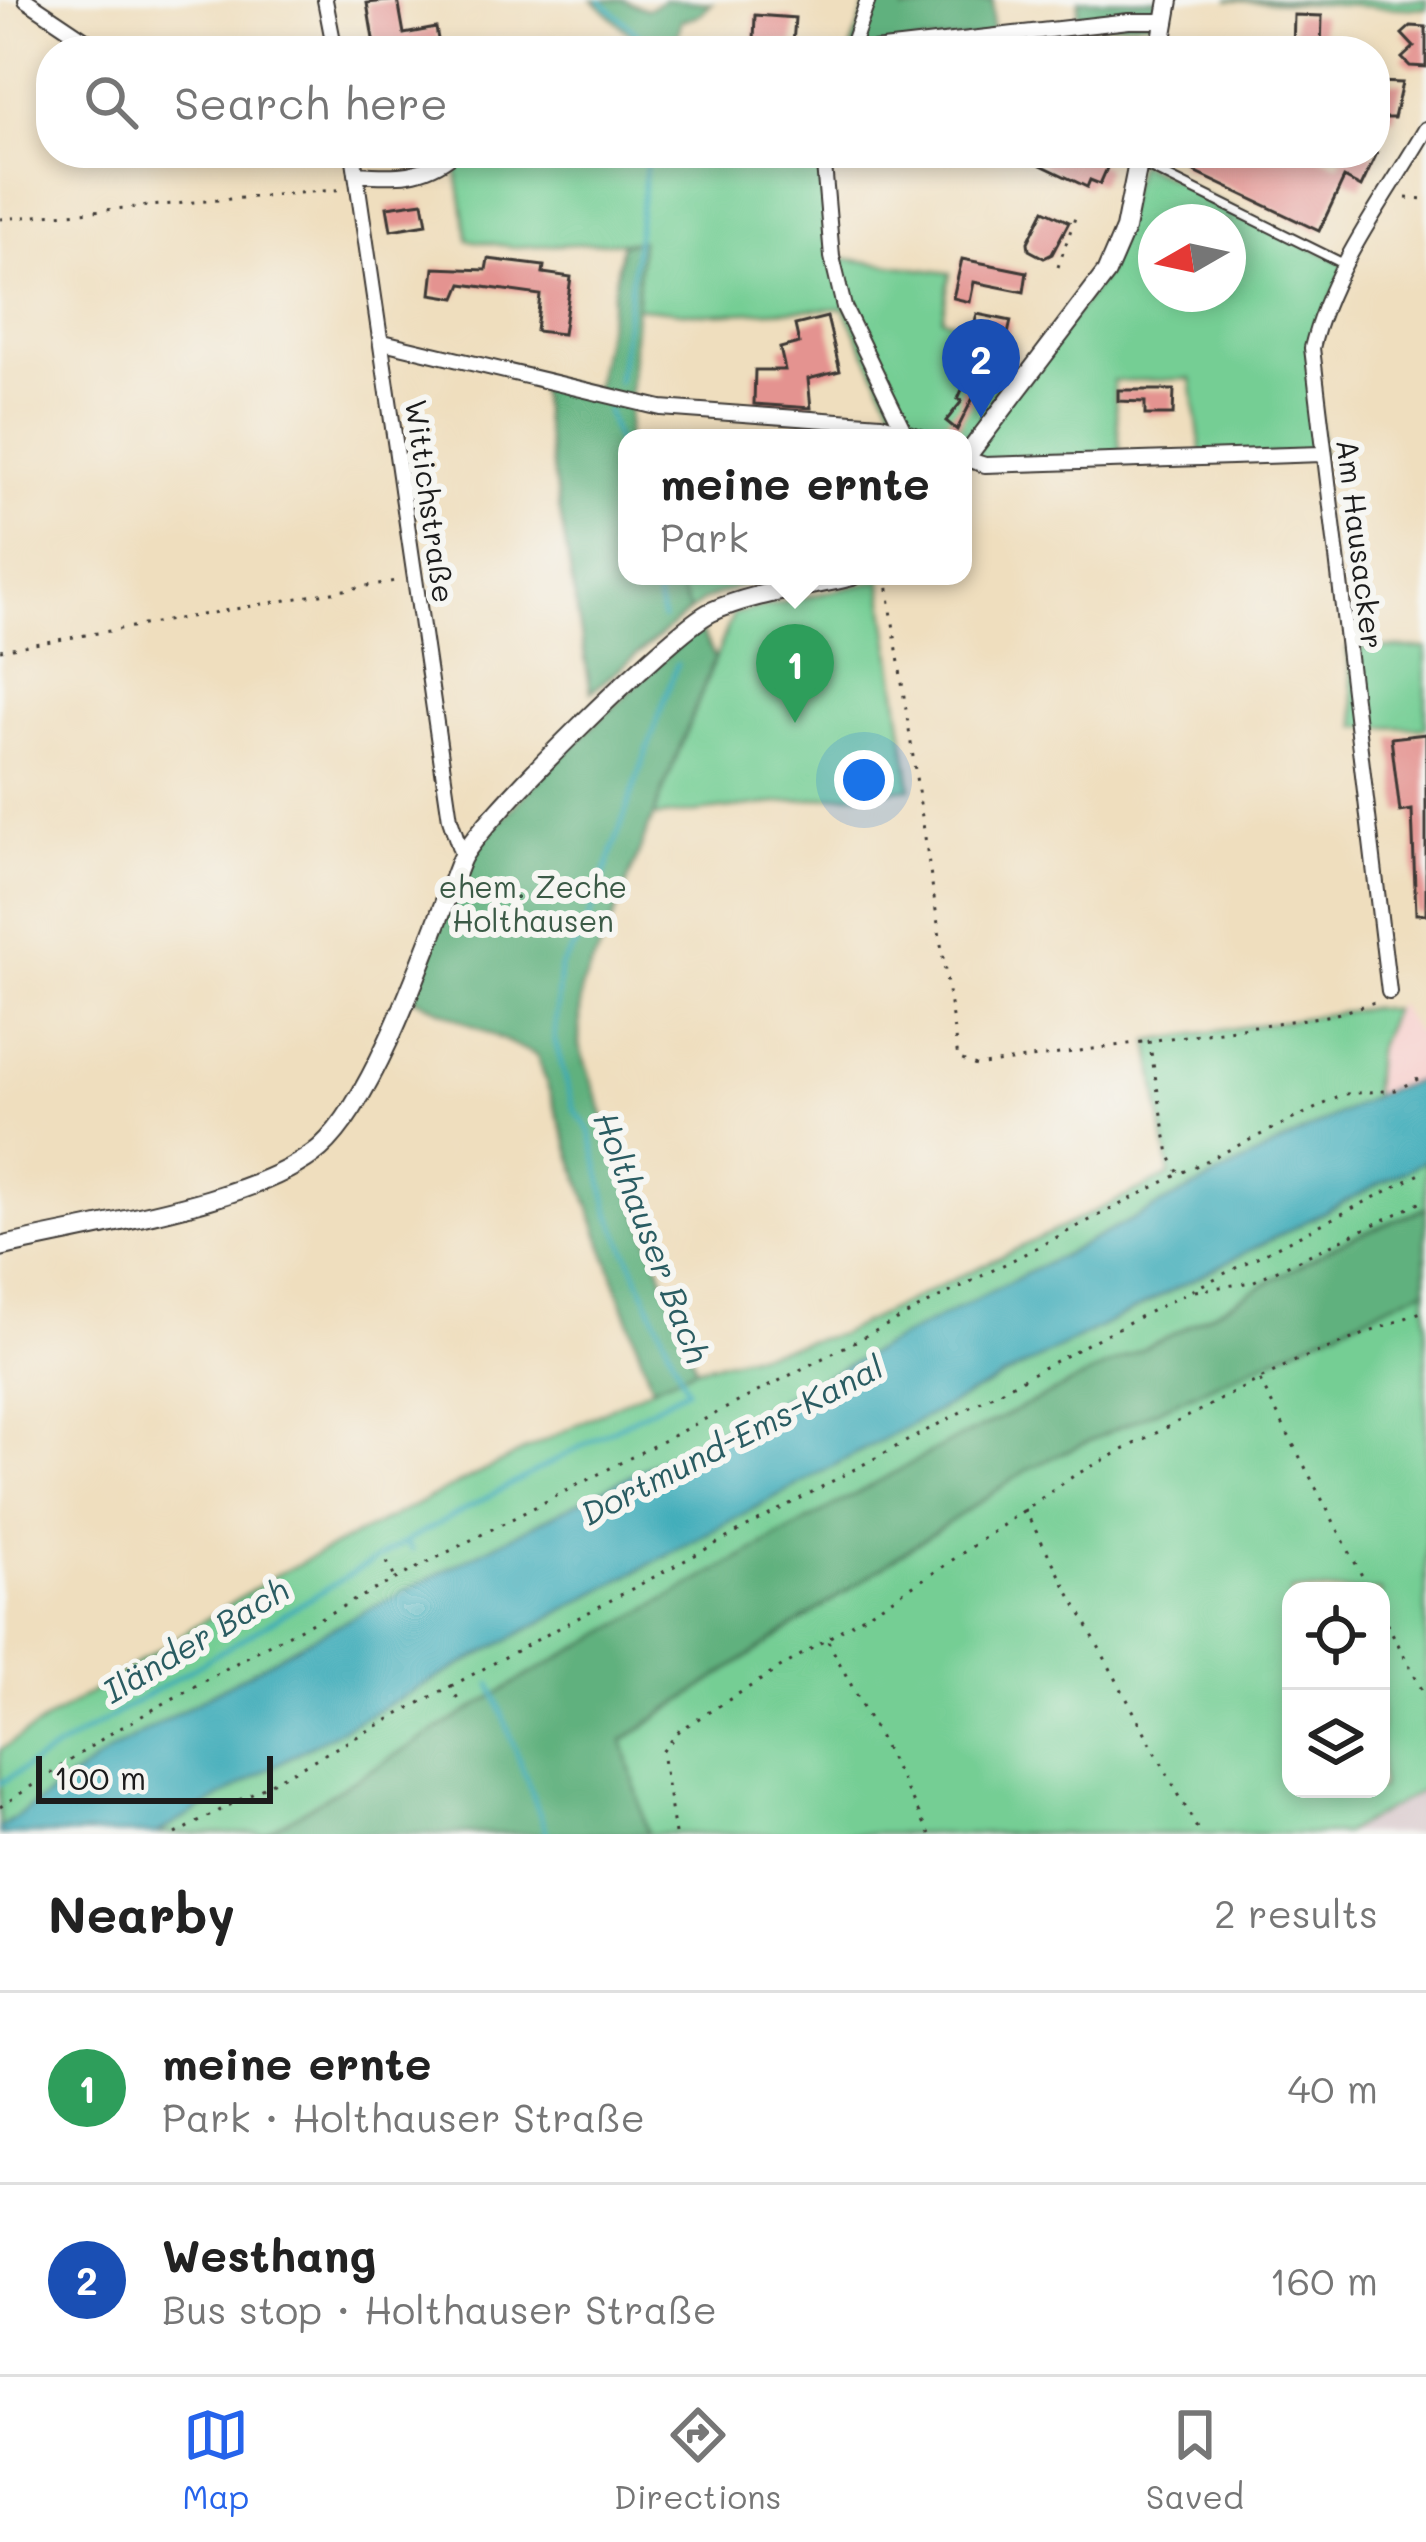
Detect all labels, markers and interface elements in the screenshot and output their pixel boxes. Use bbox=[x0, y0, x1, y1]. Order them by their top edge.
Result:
search box bbox=[36, 36, 1390, 168]
icon: search bbox=[78, 69, 144, 135]
text: Search here bbox=[174, 73, 448, 131]
north arrow bbox=[1138, 204, 1246, 312]
pin: 2 bbox=[942, 319, 1020, 418]
street label: Wittichstraße bbox=[397, 397, 465, 605]
popup bbox=[618, 429, 972, 585]
street label: Am Hausacker bbox=[1328, 437, 1394, 651]
text: meine ernte bbox=[660, 453, 930, 511]
text: Park bbox=[660, 511, 749, 562]
pin: 1 bbox=[756, 624, 834, 723]
your location bbox=[834, 750, 894, 810]
park label: ehem. Zeche Holthausen bbox=[439, 866, 627, 940]
water label: Holthauser Bach bbox=[585, 1105, 721, 1369]
water label: Dortmund-Ems-Kanal bbox=[573, 1344, 890, 1534]
water label: Iländer Bach bbox=[94, 1567, 296, 1711]
map controls bbox=[1282, 1582, 1390, 1798]
button: locate bbox=[1282, 1582, 1390, 1690]
button: layers bbox=[1282, 1690, 1390, 1798]
scale bar bbox=[36, 1750, 273, 1803]
text: 100 m bbox=[54, 1755, 146, 1798]
text: Nearby bbox=[48, 1879, 235, 1946]
text: 2 results bbox=[1214, 1887, 1378, 1938]
text: meine ernte bbox=[162, 2033, 432, 2091]
text: 1 bbox=[78, 2062, 96, 2113]
text: 40 m bbox=[1287, 2062, 1378, 2113]
text: Park · Holthauser Straße bbox=[162, 2091, 645, 2142]
text: Westhang bbox=[162, 2225, 376, 2283]
text: 2 bbox=[76, 2254, 98, 2305]
text: 160 m bbox=[1269, 2254, 1378, 2305]
text: Bus stop · Holthauser Straße bbox=[162, 2283, 717, 2334]
tab: Map bbox=[182, 2402, 249, 2517]
tab: Directions bbox=[614, 2402, 781, 2517]
tab: Saved bbox=[1146, 2402, 1244, 2517]

